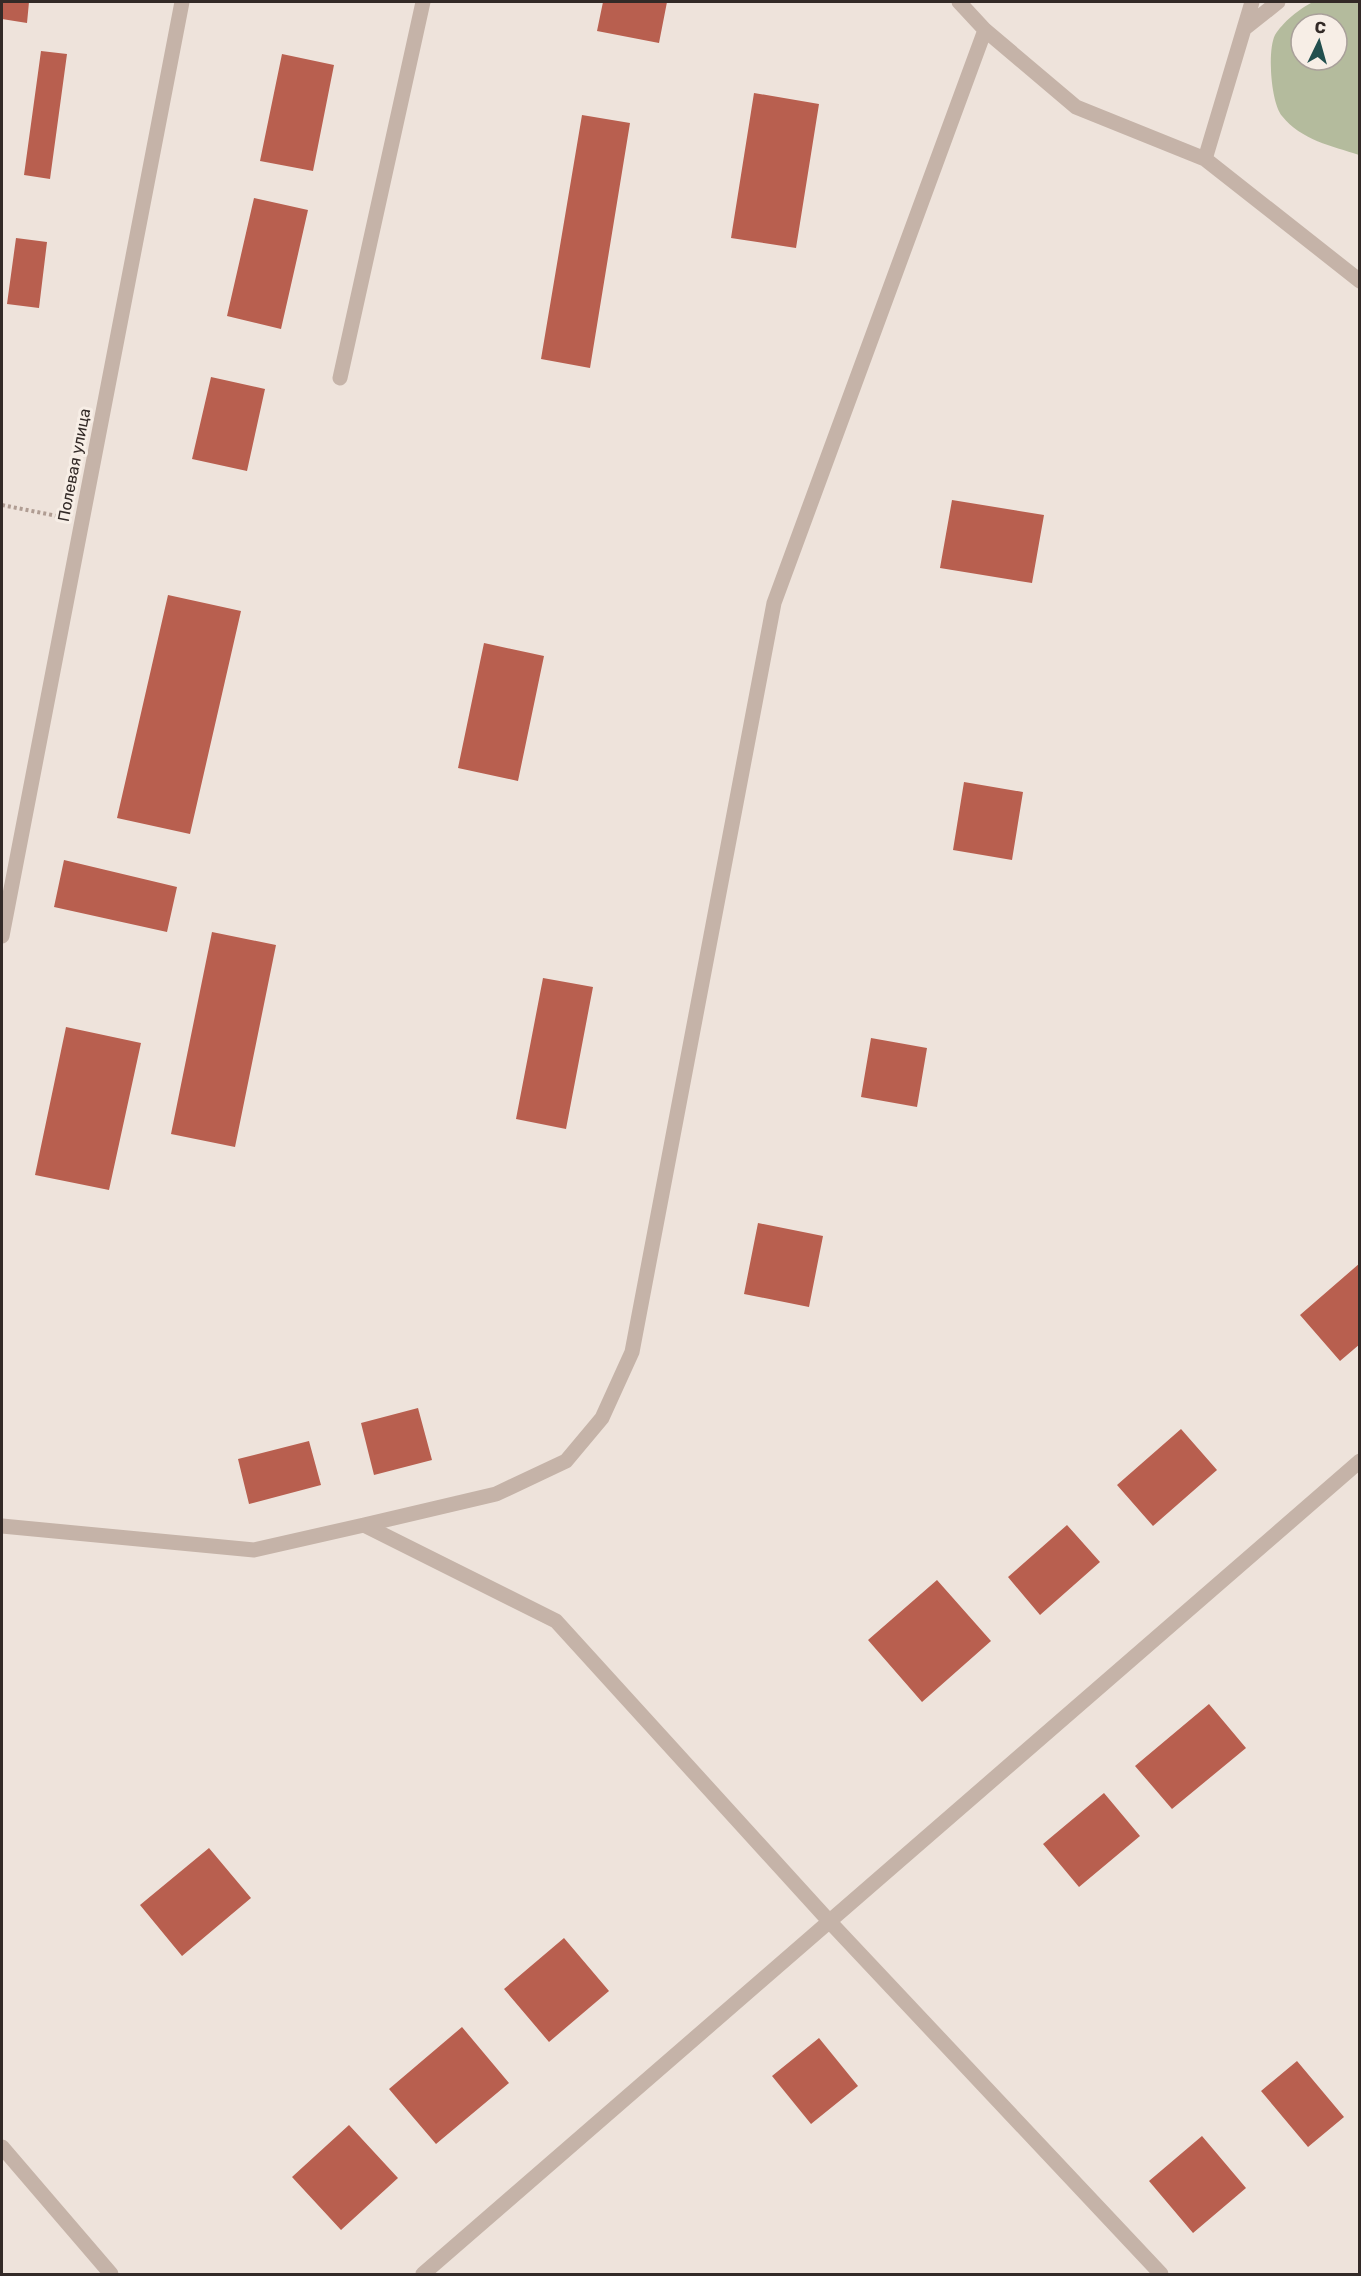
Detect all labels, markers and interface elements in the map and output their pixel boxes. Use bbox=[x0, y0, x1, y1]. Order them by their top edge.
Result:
north arrow bbox=[1289, 12, 1349, 72]
text: С bbox=[1314, 18, 1327, 38]
street label: Полевая улица bbox=[54, 407, 94, 523]

